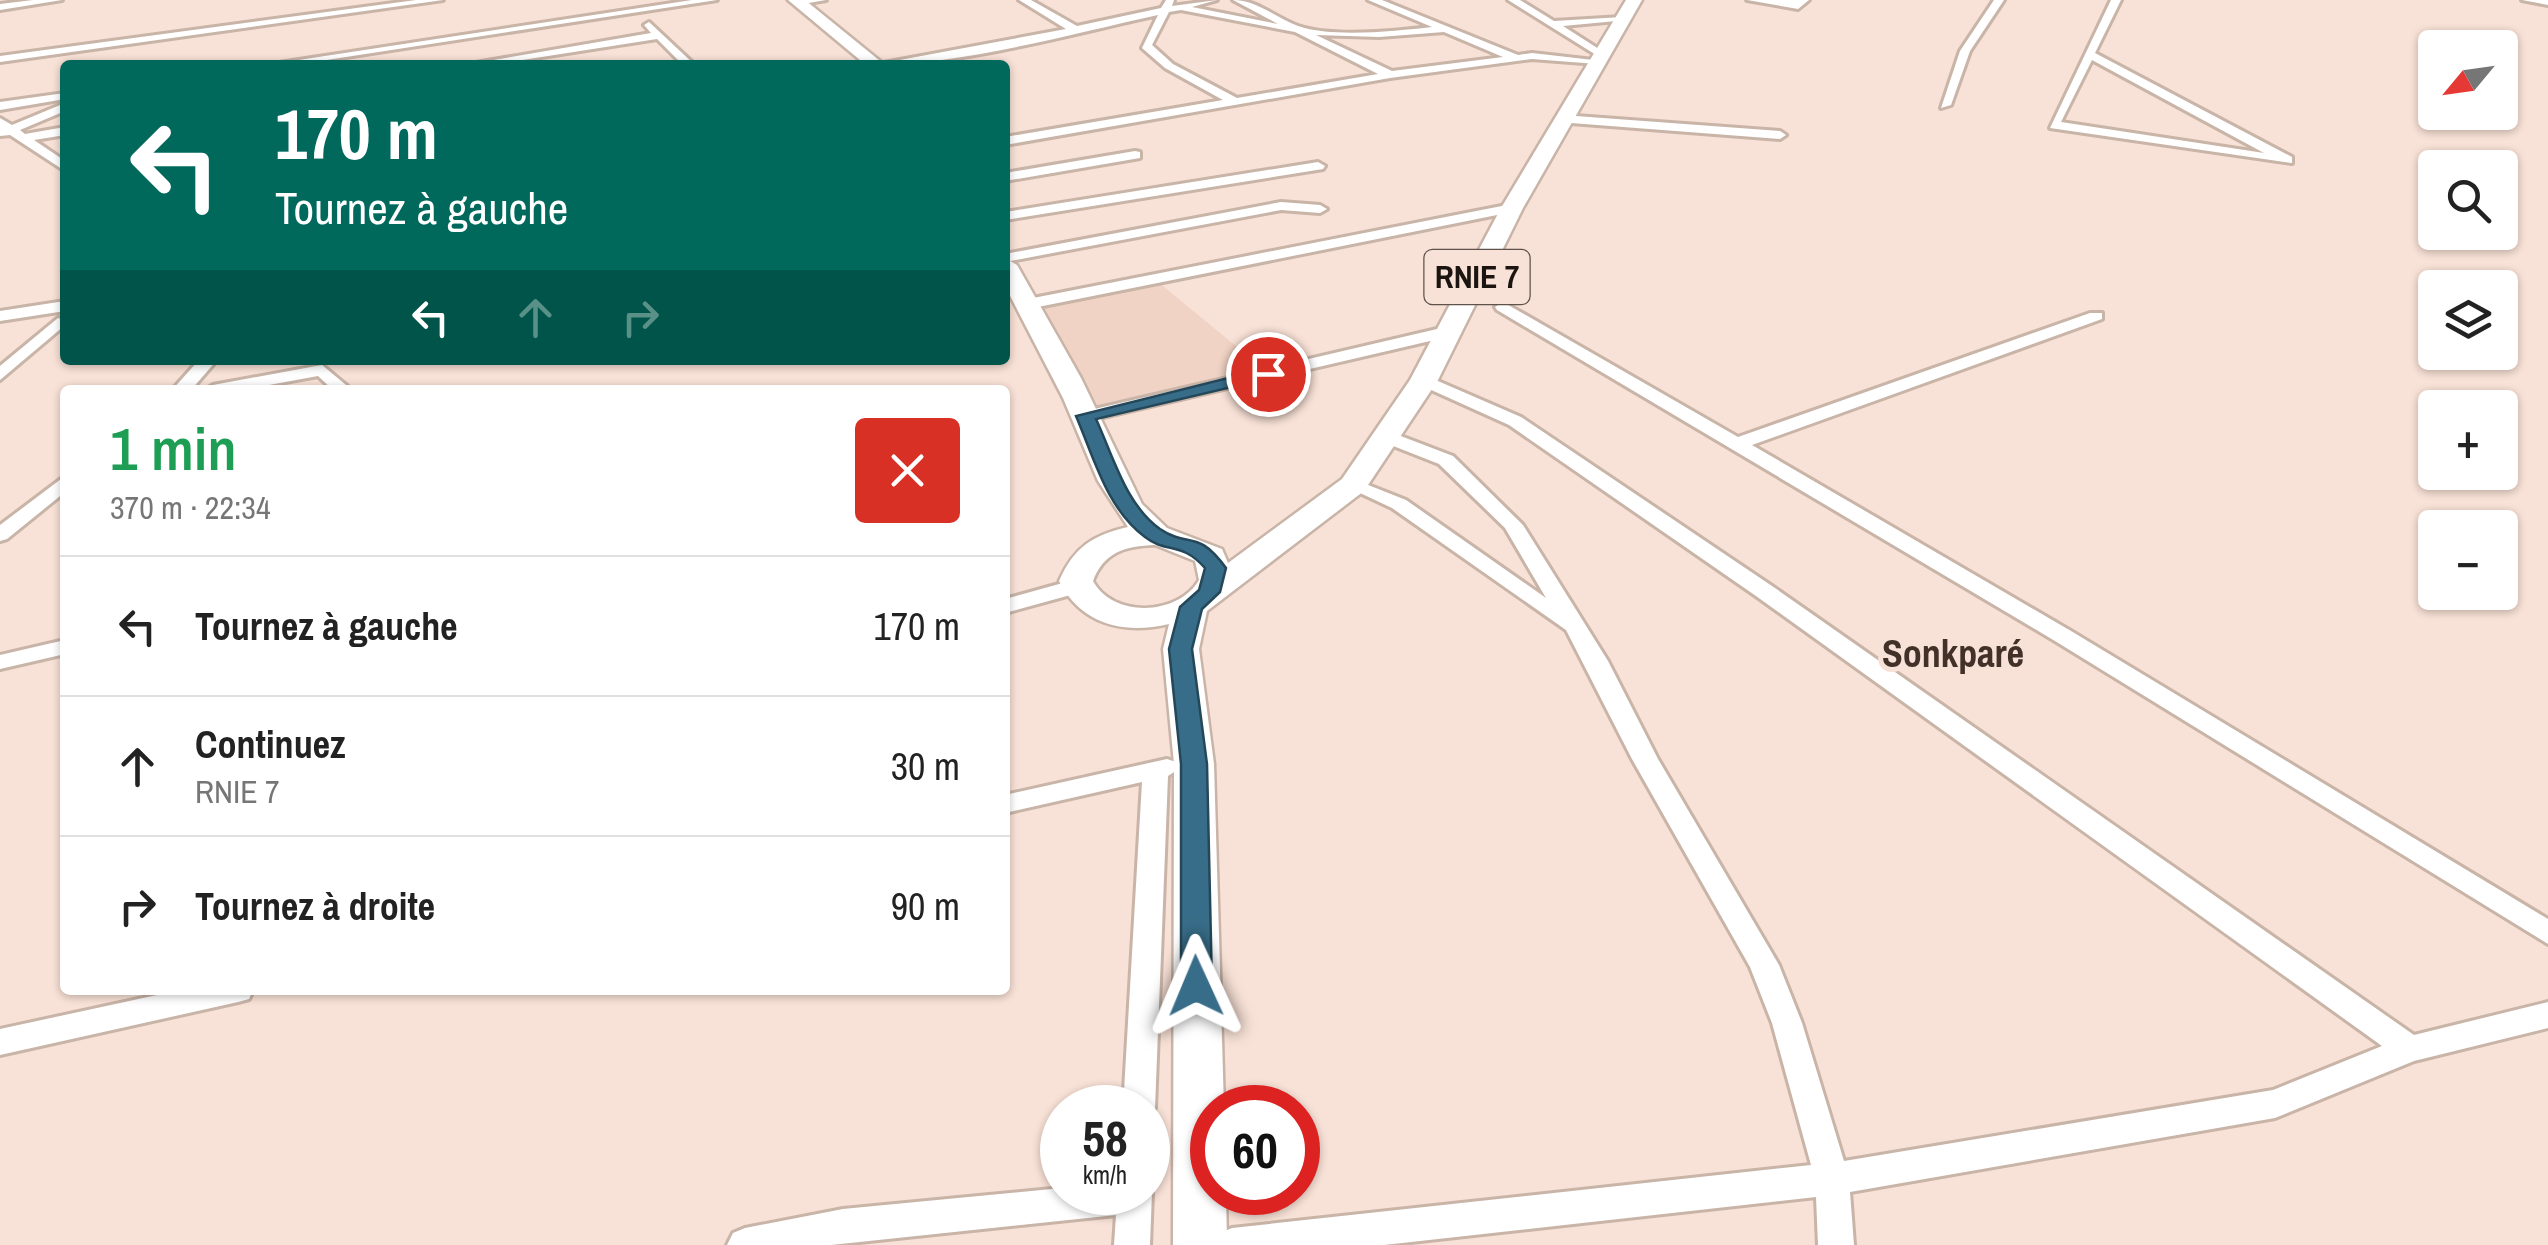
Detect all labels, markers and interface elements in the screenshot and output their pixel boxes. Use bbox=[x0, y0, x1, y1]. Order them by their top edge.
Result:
north arrow bbox=[2418, 30, 2518, 130]
map controls bbox=[2418, 30, 2518, 610]
text: 170 m bbox=[275, 87, 438, 181]
icon: left bbox=[110, 100, 240, 230]
button: search bbox=[2418, 150, 2518, 250]
text: Tournez à gauche bbox=[275, 177, 568, 238]
road number: RNIE 7 bbox=[1424, 250, 1530, 304]
button: layers bbox=[2418, 270, 2518, 370]
icon: left bbox=[403, 290, 458, 345]
icon: ahead bbox=[508, 290, 563, 345]
icon: right bbox=[613, 290, 668, 345]
pin bbox=[1226, 332, 1311, 417]
icon: arrive bbox=[1241, 347, 1296, 402]
button: + bbox=[2418, 390, 2518, 490]
text: 1 min bbox=[110, 408, 237, 489]
button: close bbox=[855, 418, 960, 523]
text: 370 m · 22:34 bbox=[110, 486, 270, 529]
button: − bbox=[2418, 510, 2518, 610]
icon: left bbox=[110, 599, 165, 654]
text: Tournez à gauche bbox=[195, 601, 458, 652]
text: 170 m bbox=[873, 601, 960, 652]
district label: Sonkparé bbox=[1882, 628, 2024, 679]
text: Continuez bbox=[195, 719, 346, 770]
icon: ahead bbox=[110, 739, 165, 794]
text: 30 m bbox=[891, 741, 960, 792]
text: RNIE 7 bbox=[195, 770, 280, 813]
icon: right bbox=[110, 879, 165, 934]
text: Tournez à droite bbox=[195, 881, 435, 932]
text: 90 m bbox=[891, 881, 960, 932]
position arrow bbox=[1144, 934, 1248, 1038]
speed limit sign: 60 bbox=[1190, 1085, 1320, 1215]
text: 58 bbox=[1082, 1104, 1128, 1172]
text: km/h bbox=[1083, 1158, 1127, 1192]

